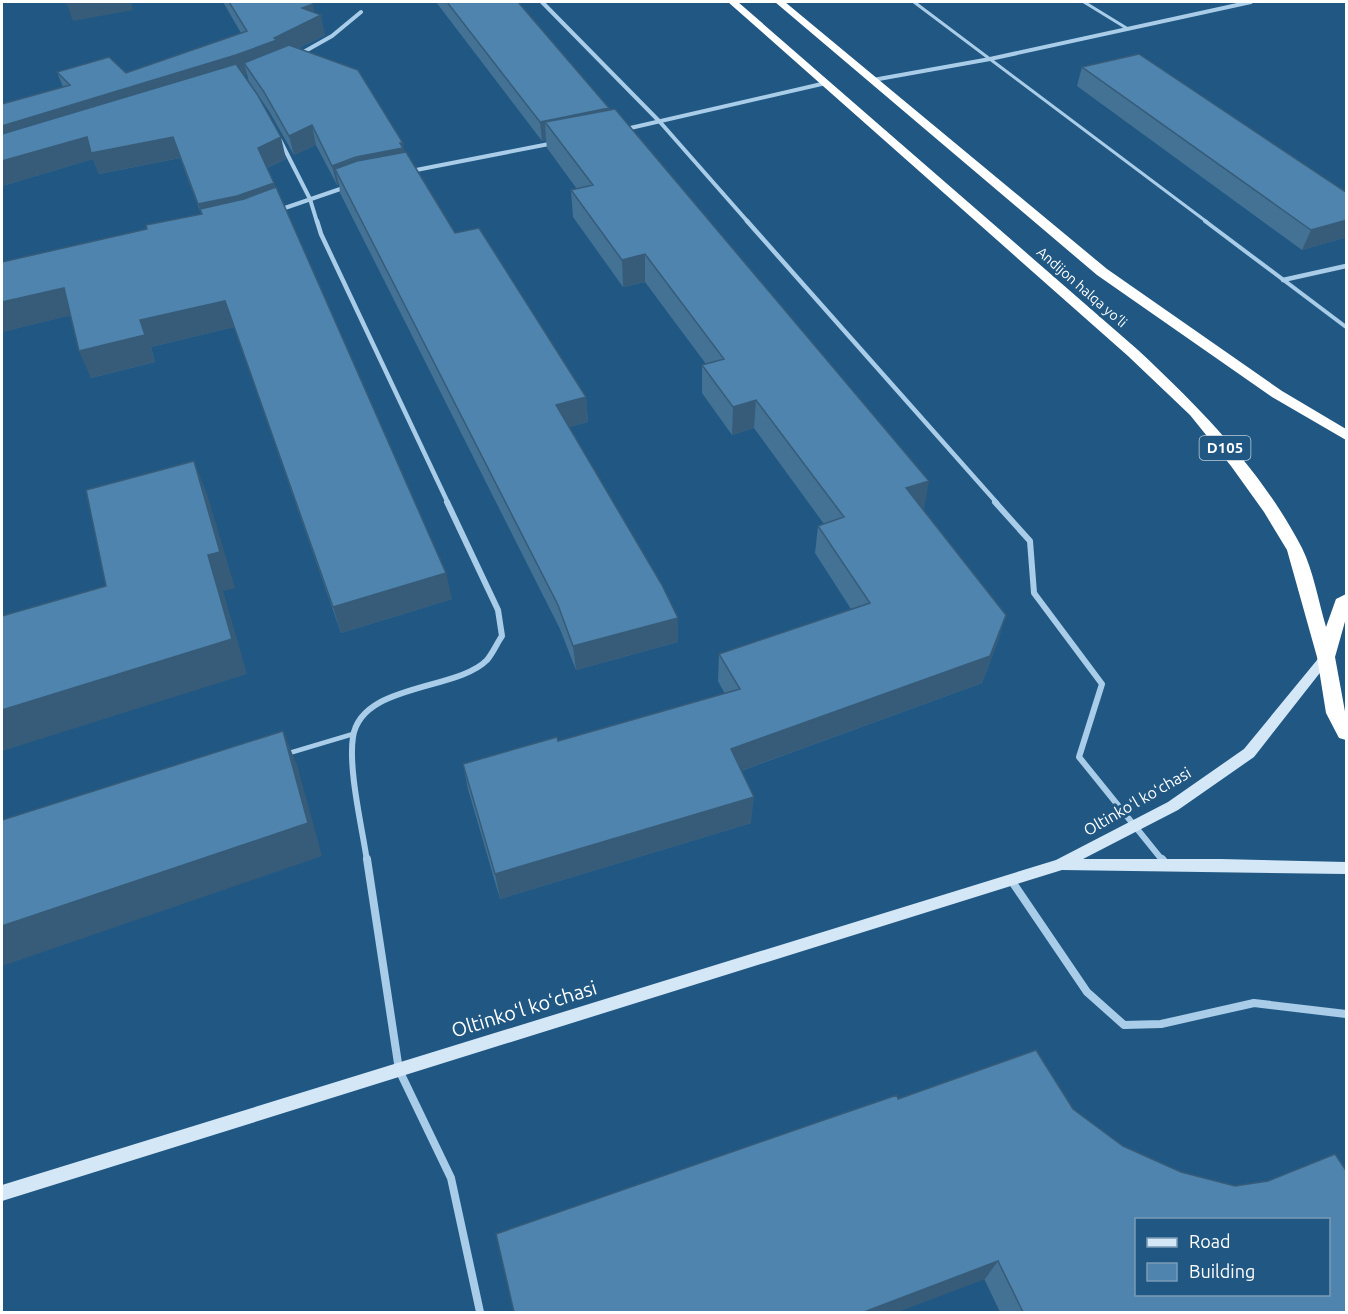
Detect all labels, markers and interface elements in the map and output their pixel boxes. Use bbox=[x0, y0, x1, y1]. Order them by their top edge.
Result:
street label: Andijon halqa yo‘li bbox=[1034, 244, 1130, 330]
road number: D105 bbox=[1200, 436, 1250, 460]
street label: Oltinkoʻl koʻchasi bbox=[1080, 763, 1194, 839]
street label: Oltinkoʻl koʻchasi bbox=[448, 975, 599, 1042]
legend bbox=[1135, 1218, 1330, 1296]
text: Road bbox=[1189, 1231, 1231, 1251]
text: Building bbox=[1189, 1261, 1255, 1281]

